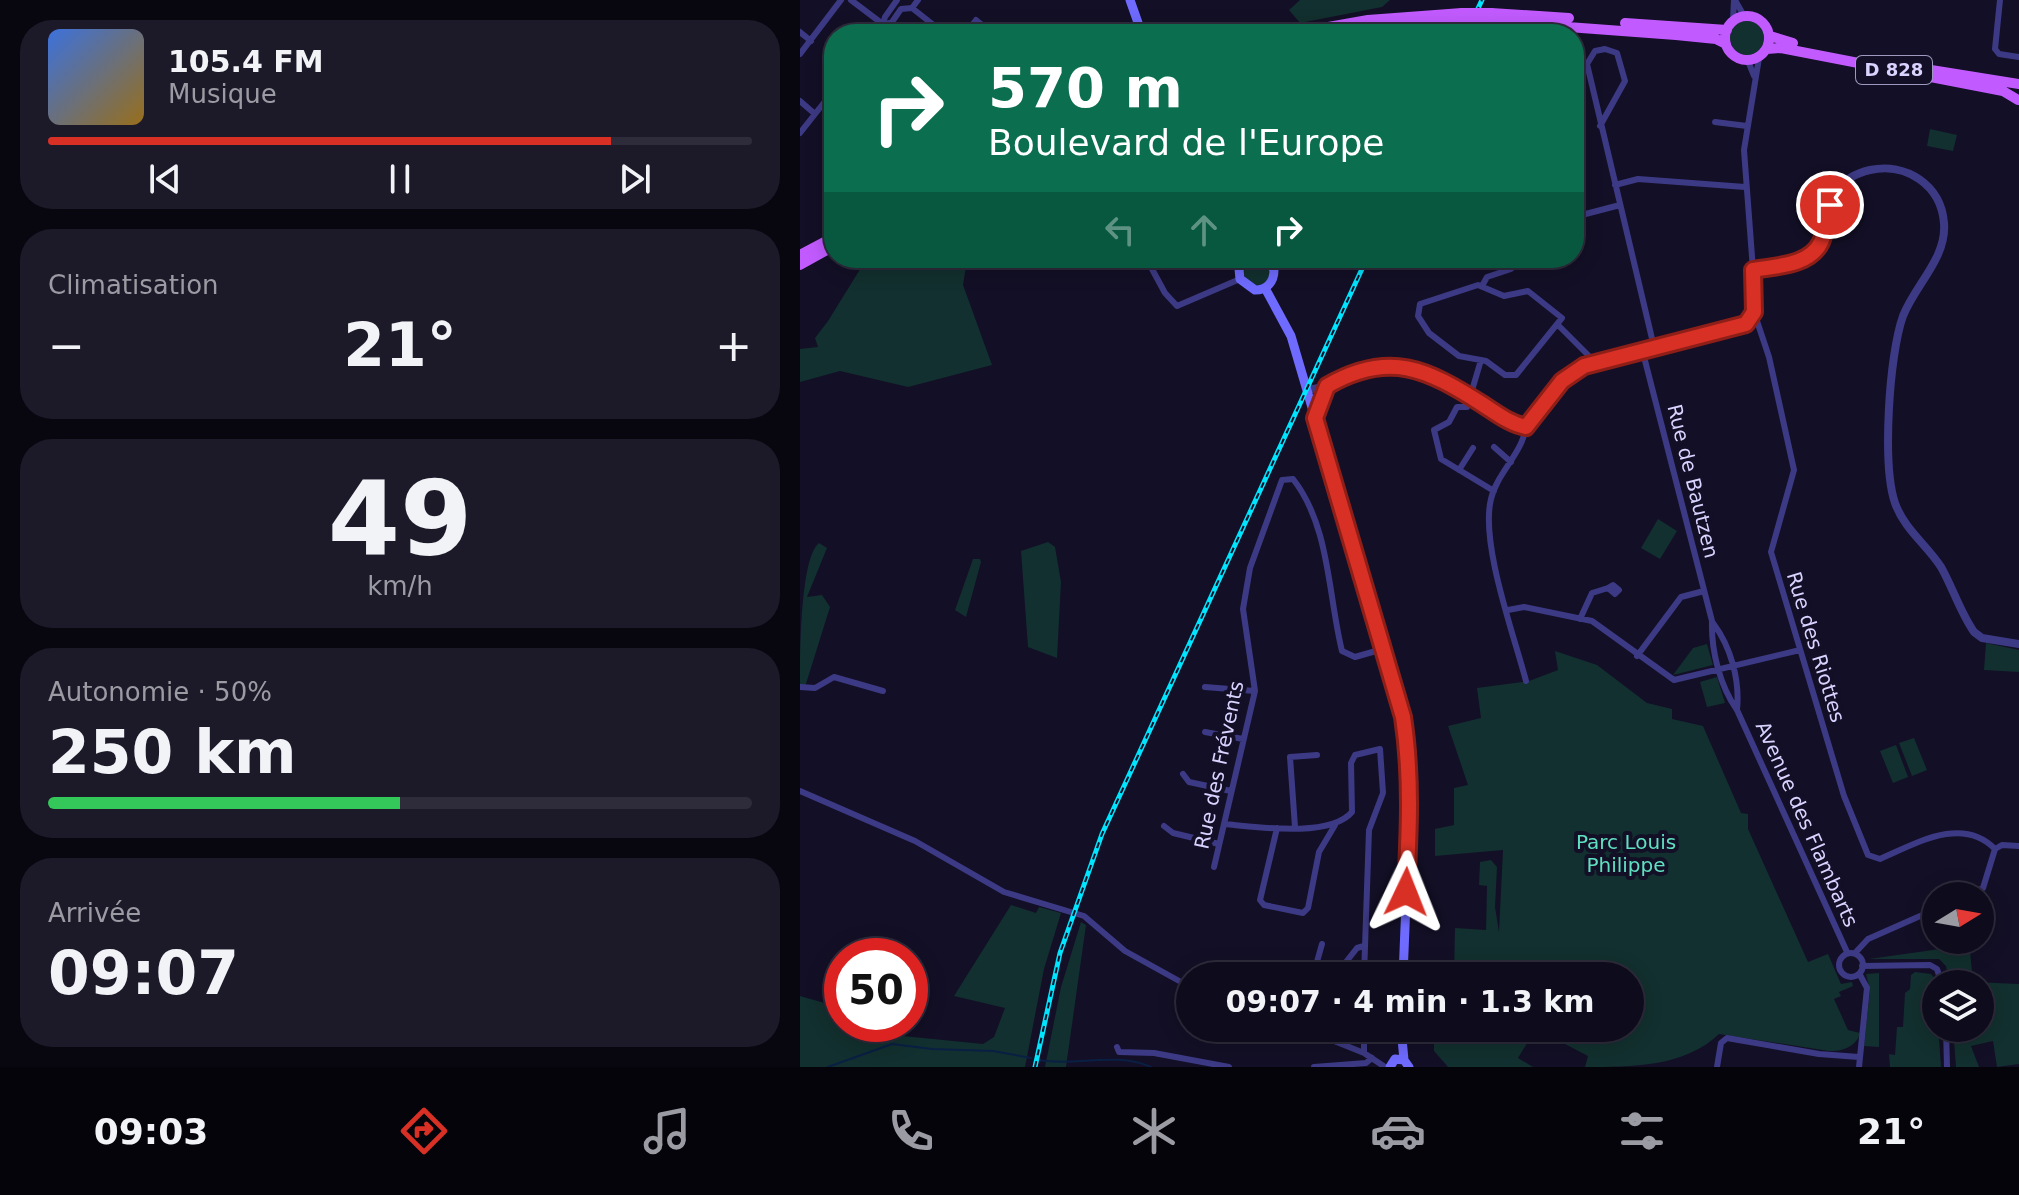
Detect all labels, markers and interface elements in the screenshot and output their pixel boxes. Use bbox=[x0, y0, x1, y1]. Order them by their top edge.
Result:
text: 105.4 FM bbox=[168, 44, 324, 79]
text: 570 m bbox=[988, 55, 1183, 120]
icon: right bbox=[856, 56, 960, 160]
road number: D 828 bbox=[1856, 56, 1932, 84]
text: Musique bbox=[168, 79, 277, 109]
text: Boulevard de l'Europe bbox=[988, 122, 1384, 163]
icon: previous bbox=[143, 157, 187, 201]
icon: pause bbox=[378, 157, 422, 201]
icon: next bbox=[613, 157, 657, 201]
pin bbox=[1796, 171, 1864, 239]
icon: arrive bbox=[1808, 183, 1852, 227]
icon: left bbox=[1098, 208, 1142, 252]
icon: ahead bbox=[1182, 208, 1226, 252]
icon: right bbox=[1266, 208, 1310, 252]
text: Climatisation bbox=[48, 270, 219, 300]
text: 21° bbox=[343, 310, 457, 380]
text: − bbox=[48, 320, 85, 371]
text: + bbox=[715, 320, 752, 371]
street label: Rue de Bautzen bbox=[1662, 402, 1724, 560]
text: 49 bbox=[328, 458, 472, 580]
street label: Rue des Riottes bbox=[1782, 569, 1850, 725]
text: km/h bbox=[367, 571, 433, 601]
text: Autonomie · 50% bbox=[48, 677, 272, 707]
street label: Rue des Frévents bbox=[1189, 679, 1249, 851]
text: 250 km bbox=[48, 717, 297, 787]
street label: Avenue des Flambarts bbox=[1751, 717, 1863, 931]
park label: Parc Louis Philippe bbox=[1576, 830, 1676, 877]
position arrow bbox=[1364, 850, 1448, 934]
north arrow bbox=[1922, 882, 1994, 954]
map controls bbox=[1922, 882, 1994, 1042]
text: Arrivée bbox=[48, 898, 141, 928]
text: 09:07 bbox=[48, 938, 239, 1008]
speed limit sign: 50 bbox=[824, 938, 928, 1042]
button: layers bbox=[1922, 970, 1994, 1042]
text: 09:07 · 4 min · 1.3 km bbox=[1225, 984, 1595, 1019]
icon: directions bbox=[396, 1103, 452, 1159]
icon: music bbox=[639, 1103, 695, 1159]
icon: phone bbox=[883, 1103, 939, 1159]
icon: climate bbox=[1126, 1103, 1182, 1159]
icon: car bbox=[1370, 1103, 1426, 1159]
icon: filters bbox=[1614, 1103, 1670, 1159]
text: 09:03 bbox=[94, 1111, 208, 1152]
text: 21° bbox=[1857, 1111, 1925, 1152]

